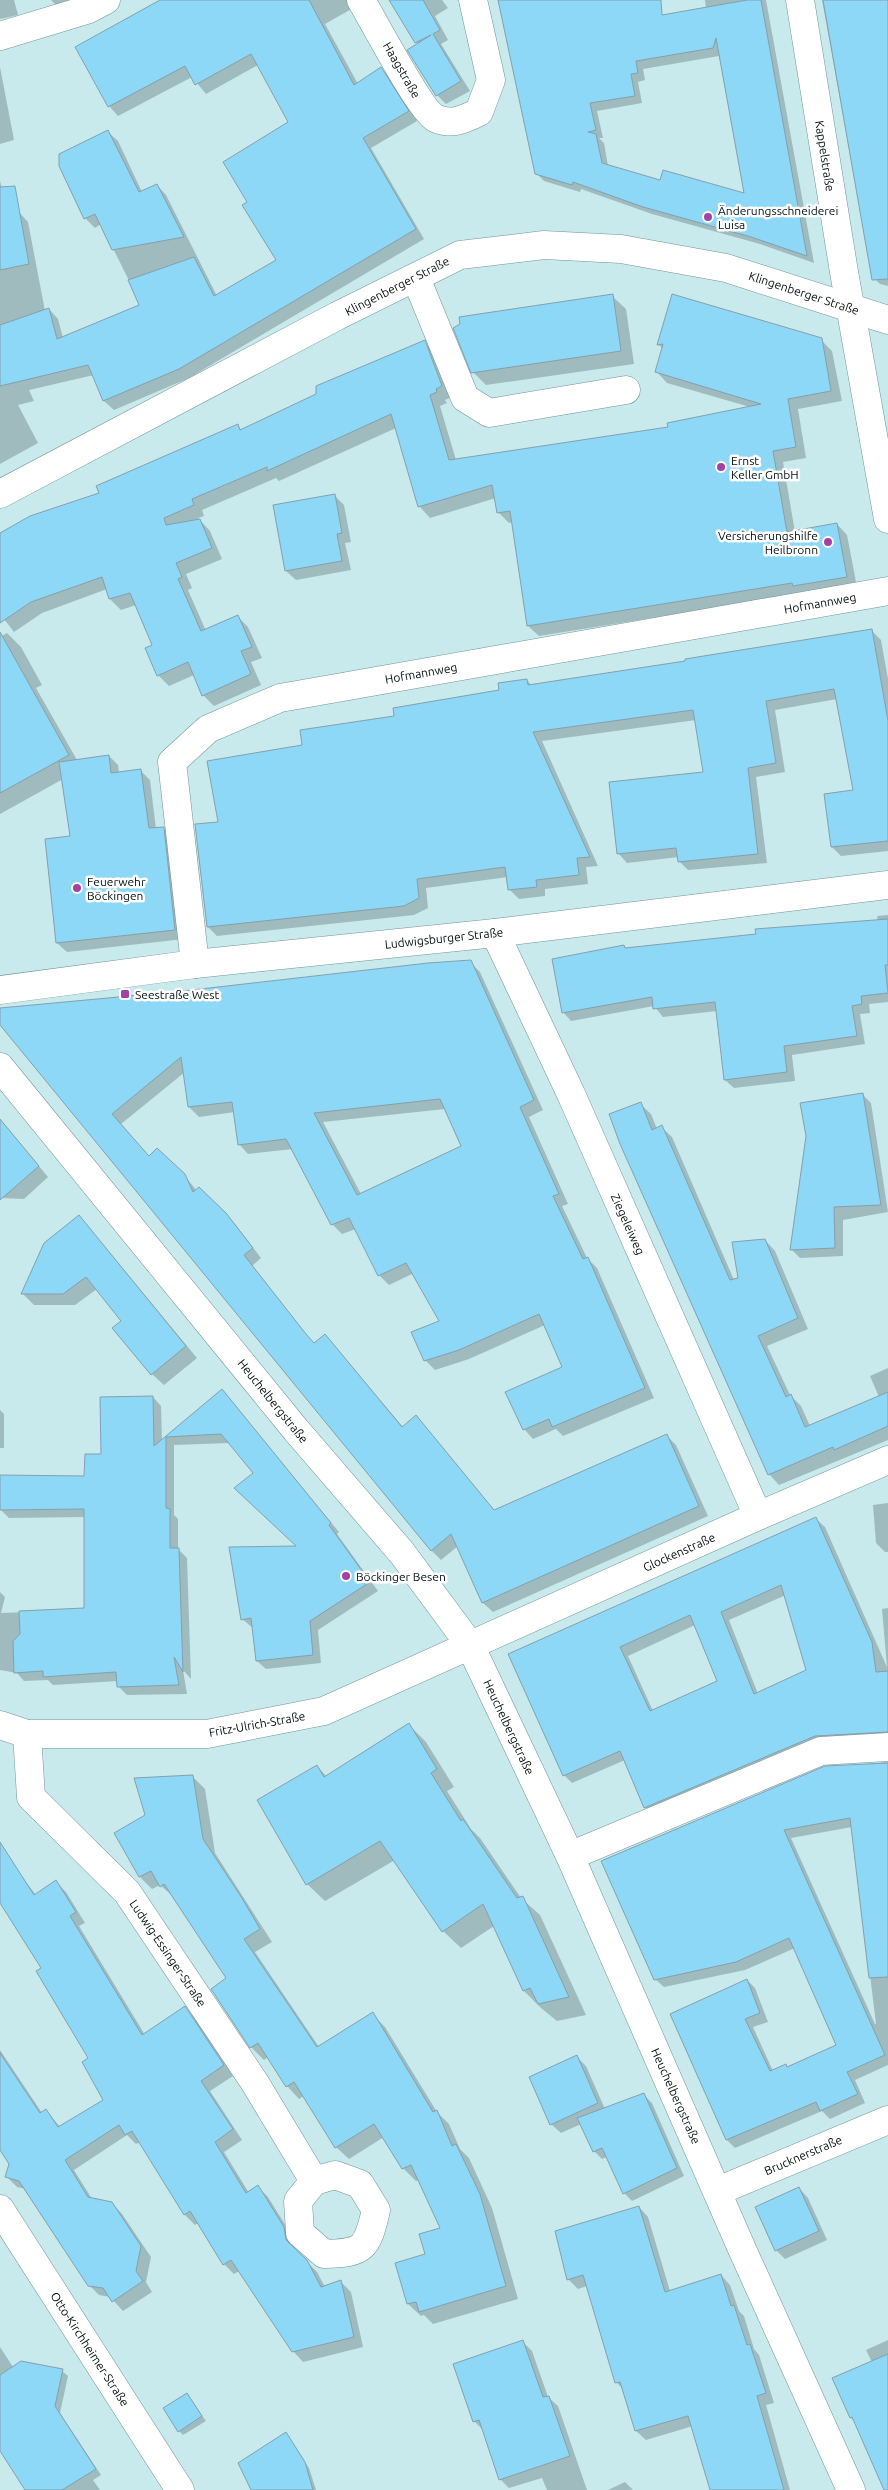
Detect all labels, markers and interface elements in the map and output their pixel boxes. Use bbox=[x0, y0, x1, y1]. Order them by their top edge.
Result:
street label: Haagstraße bbox=[381, 40, 423, 100]
street label: Kappelstraße bbox=[813, 120, 837, 192]
place label: Änderungsschneiderei Luisa bbox=[718, 204, 838, 231]
marker: Änderungsschneiderei Luisa bbox=[702, 211, 714, 223]
street label: Klingenberger Straße bbox=[343, 254, 451, 318]
street label: Klingenberger Straße bbox=[747, 269, 861, 317]
place label: Ernst Keller GmbH bbox=[731, 454, 799, 481]
marker: Ernst Keller GmbH bbox=[715, 461, 727, 473]
place label: Versicherungshilfe Heilbronn bbox=[718, 529, 818, 556]
marker: Versicherungshilfe Heilbronn bbox=[822, 536, 834, 548]
street label: Hofmannweg bbox=[783, 590, 857, 616]
street label: Hofmannweg bbox=[384, 660, 458, 686]
place label: Feuerwehr Böckingen bbox=[87, 875, 146, 902]
marker: Feuerwehr Böckingen bbox=[71, 882, 83, 894]
street label: Ludwigsburger Straße bbox=[384, 925, 504, 951]
marker: Seestraße West bbox=[119, 988, 131, 1000]
place label: Seestraße West bbox=[135, 988, 220, 1001]
street label: Ziegeleiweg bbox=[609, 1191, 647, 1257]
street label: Heuchelbergstraße bbox=[235, 1357, 311, 1445]
street label: Glockenstraße bbox=[641, 1530, 717, 1574]
marker: Böckinger Besen bbox=[340, 1570, 352, 1582]
place label: Böckinger Besen bbox=[356, 1570, 446, 1583]
street label: Heuchelbergstraße bbox=[481, 1677, 537, 1777]
street label: Fritz-Ulrich-Straße bbox=[208, 1709, 306, 1739]
street label: Ludwig-Essinger-Straße bbox=[127, 1897, 209, 2009]
street label: Heuchelbergstraße bbox=[649, 2046, 703, 2146]
street label: Brucknerstraße bbox=[762, 2133, 844, 2177]
street label: Otto-Kirchheimer-Straße bbox=[48, 2290, 132, 2408]

